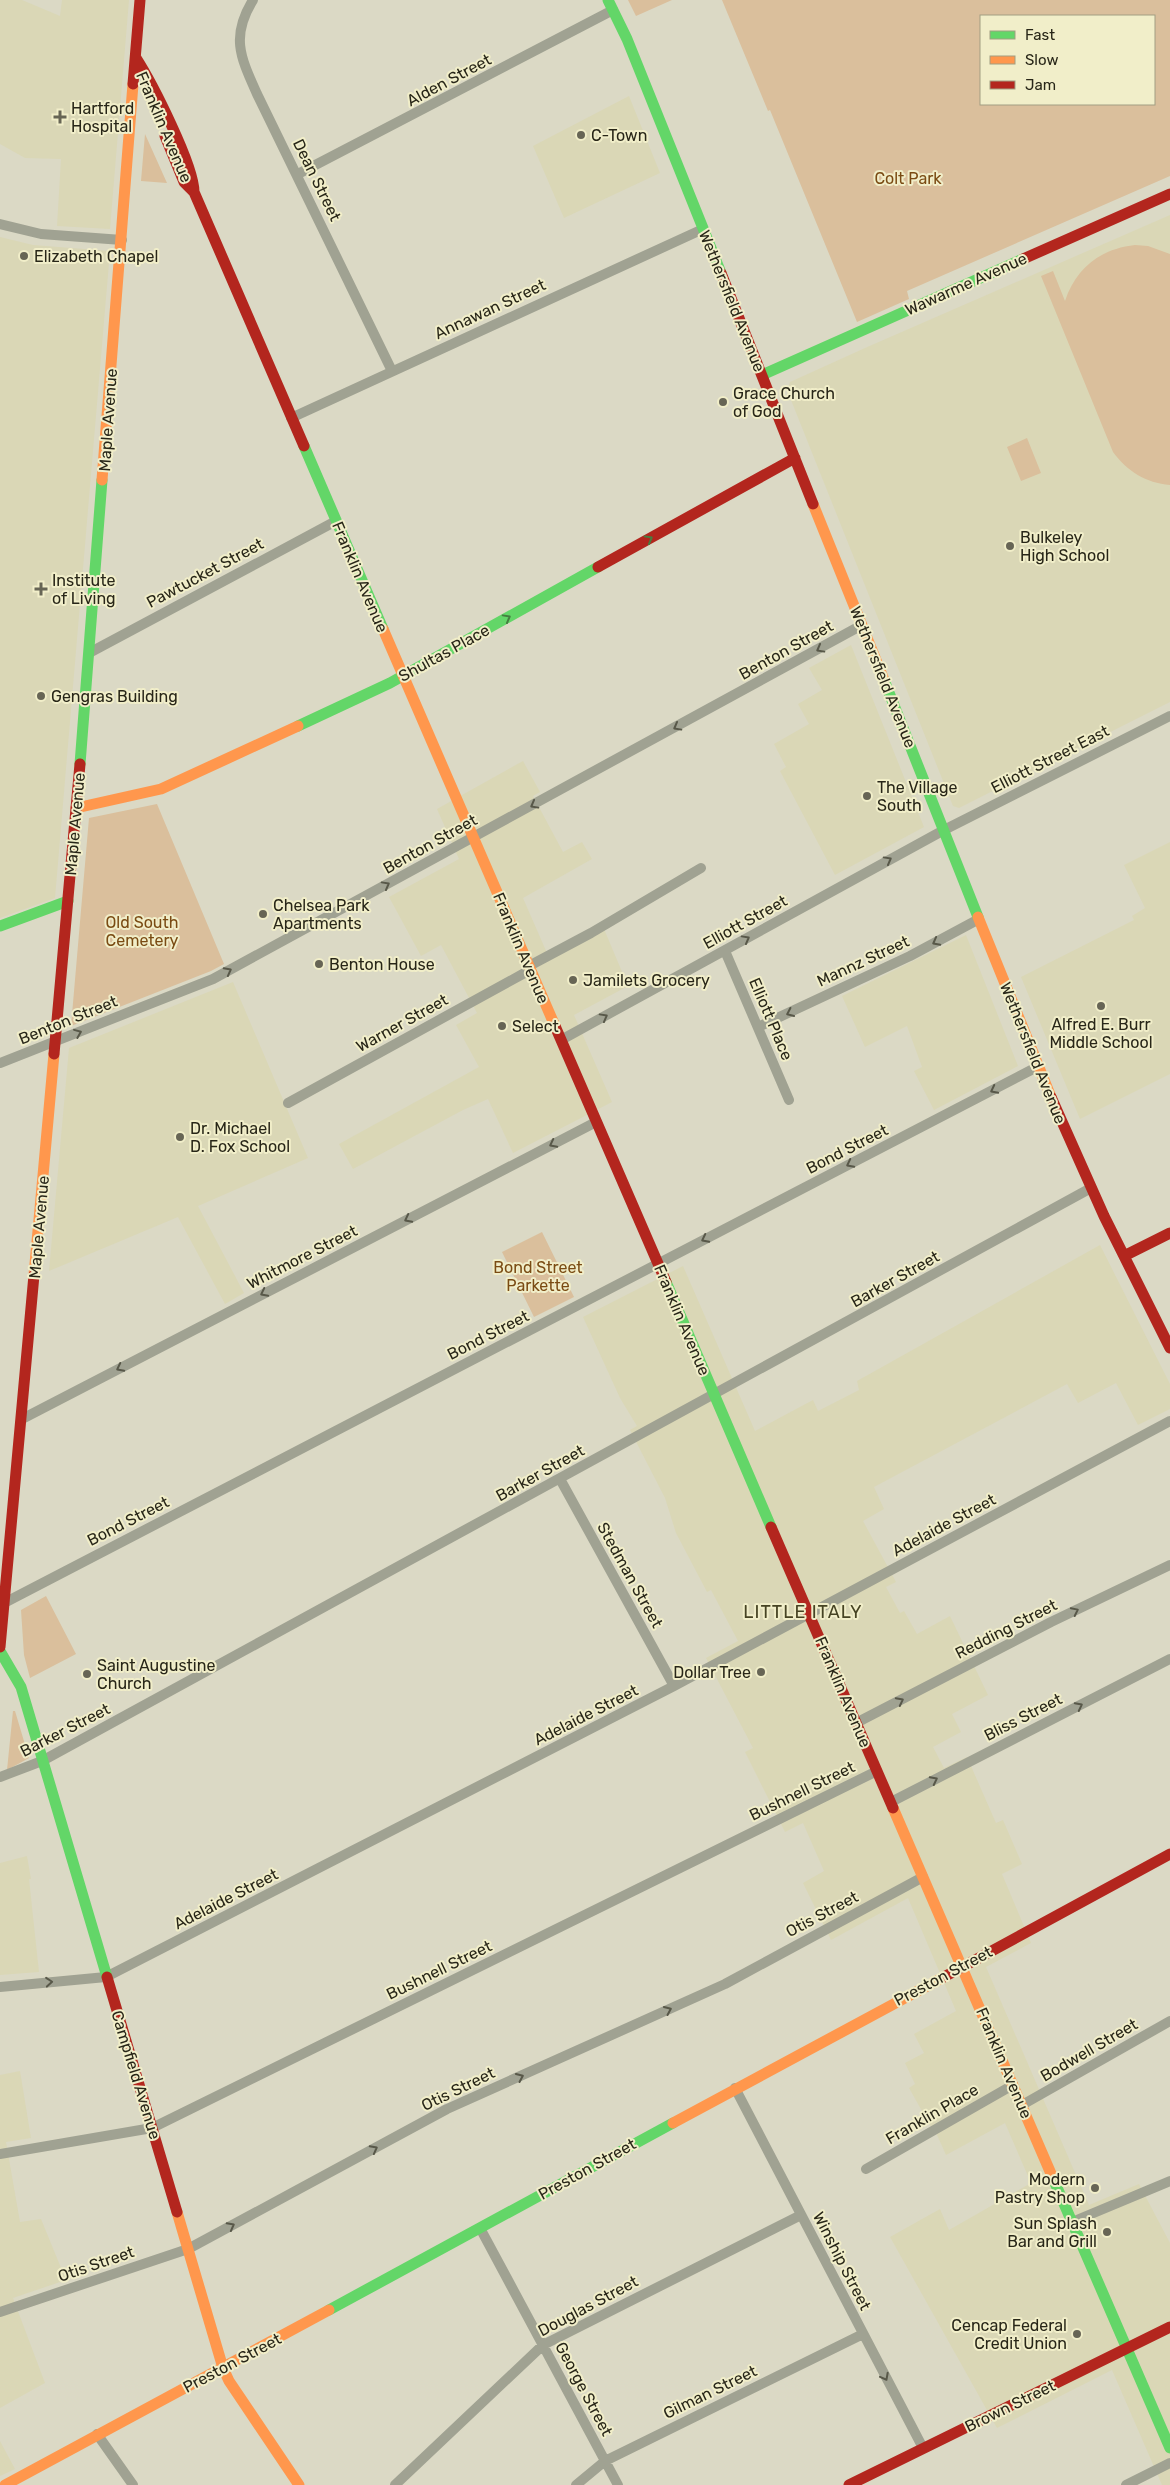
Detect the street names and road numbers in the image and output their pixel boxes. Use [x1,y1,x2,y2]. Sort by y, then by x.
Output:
street label: Alden Street [403,50,495,110]
street label: Franklin Avenue [132,69,196,185]
street label: Dean Street [289,136,345,224]
street label: Wethersfield Avenue [695,227,769,375]
street label: Wawarme Avenue [902,249,1030,319]
street label: Annawan Street [432,275,548,343]
street label: Maple Avenue [95,368,121,472]
street label: Franklin Avenue [328,519,392,635]
street label: Pawtucket Street [143,534,267,612]
street label: Wethersfield Avenue [846,603,920,751]
street label: Benton Street [736,616,836,684]
street label: Shultas Place [395,620,493,686]
street label: Elliott Street East [988,721,1112,797]
street label: Maple Avenue [61,772,89,876]
street label: Benton Street [380,810,480,878]
street label: Franklin Avenue [489,890,553,1006]
street label: Elliott Street [700,891,790,953]
street label: Mannz Street [814,931,912,991]
street label: Elliott Place [745,975,797,1063]
street label: Wethersfield Avenue [996,979,1070,1127]
street label: Warner Street [353,990,451,1056]
street label: Benton Street [16,992,120,1048]
street label: Bond Street [803,1120,891,1178]
street label: Maple Avenue [25,1175,53,1279]
street label: Whitmore Street [244,1221,360,1293]
street label: Barker Street [847,1247,943,1311]
street label: Franklin Avenue [650,1262,714,1378]
street label: Bond Street [444,1306,532,1364]
street label: Barker Street [492,1441,588,1505]
street label: Adelaide Street [889,1490,999,1560]
street label: Bond Street [84,1492,172,1550]
street label: Stedman Street [593,1519,667,1631]
street label: Redding Street [952,1595,1060,1663]
street label: Franklin Avenue [811,1634,875,1750]
street label: Adelaide Street [531,1681,641,1749]
street label: Bliss Street [981,1689,1065,1745]
street label: Barker Street [17,1699,113,1761]
street label: Bushnell Street [746,1757,858,1825]
street label: Adelaide Street [171,1865,281,1933]
street label: Otis Street [783,1887,861,1941]
street label: Bushnell Street [383,1936,495,2004]
street label: Preston Street [891,1942,995,2010]
street label: Franklin Avenue [972,2005,1036,2121]
street label: Campfield Avenue [107,2008,165,2142]
street label: Bodwell Street [1037,2015,1141,2085]
street label: Otis Street [418,2063,498,2115]
street label: Franklin Place [882,2080,982,2148]
street label: Preston Street [535,2134,639,2204]
street label: Winship Street [809,2209,875,2313]
street label: Otis Street [55,2242,137,2286]
street label: Douglas Street [535,2272,641,2340]
street label: Preston Street [180,2329,284,2397]
street label: George Street [551,2339,617,2439]
street label: Gilman Street [660,2361,760,2423]
street label: Brown Street [962,2376,1058,2436]

